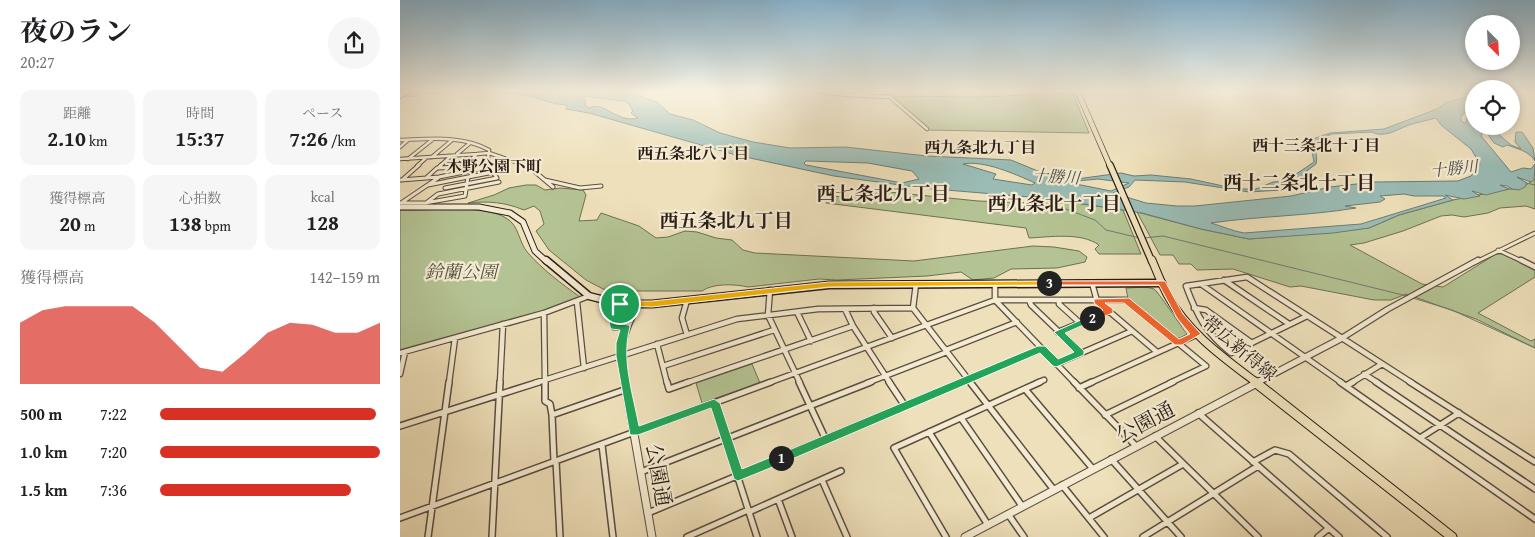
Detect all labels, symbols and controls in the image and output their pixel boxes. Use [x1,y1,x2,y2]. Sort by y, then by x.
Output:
text: 夜のラン [20,10,132,51]
north arrow [1465,15,1520,70]
map controls [1465,15,1520,135]
button: share [328,17,380,69]
text: 20:27 [20,50,55,74]
button: locate [1465,80,1520,135]
text: 距離 [63,103,91,123]
text: 時間 [186,103,214,123]
text: ペース [302,103,343,123]
text: 2.10 [47,123,86,154]
text: 15:37 [175,123,225,154]
text: 7:26 [289,123,328,154]
text: km [86,131,107,151]
text: /km [328,131,356,151]
district label: 西十三条北十丁目 [1252,133,1380,157]
district label: 西九条北九丁目 [924,135,1036,159]
district label: 西五条北八丁目 [637,141,749,165]
water label: 十勝川 [1429,153,1481,182]
district label: 木野公園下町 [446,154,542,178]
water label: 十勝川 [1031,162,1083,190]
district label: 西十二条北十丁目 [1223,168,1375,196]
district label: 西七条北九丁目 [816,179,950,207]
text: kcal [311,187,335,207]
text: 獲得標高 [49,188,105,208]
text: 心拍数 [179,188,221,208]
district label: 西九条北十丁目 [987,189,1121,217]
district label: 西五条北九丁目 [659,206,793,234]
text: 128 [306,207,339,238]
text: 20 [59,208,81,239]
text: 138 [169,208,202,239]
text: m [81,216,95,236]
text: bpm [202,216,231,236]
park label: 鈴蘭公園 [425,258,500,285]
text: 獲得標高 [20,265,84,289]
text: 142–159 m [310,265,380,289]
pin: 3 [1036,270,1062,296]
text: 3 [1046,273,1053,293]
pin [599,283,641,325]
icon: arrive [606,290,634,318]
pin: 2 [1080,306,1104,330]
text: 2 [1089,308,1096,328]
street label: 帯広新得線 [1197,309,1283,387]
street label: 公園通 [1110,394,1180,450]
text: 500 m [20,402,62,426]
text: 7:22 [100,402,127,426]
text: 1.0 km [20,440,67,464]
text: 7:20 [100,440,127,464]
street label: 公園通 [638,441,680,509]
pin: 1 [768,446,794,470]
text: 1 [778,448,785,468]
text: 1.5 km [20,478,67,502]
text: 7:36 [100,478,127,502]

